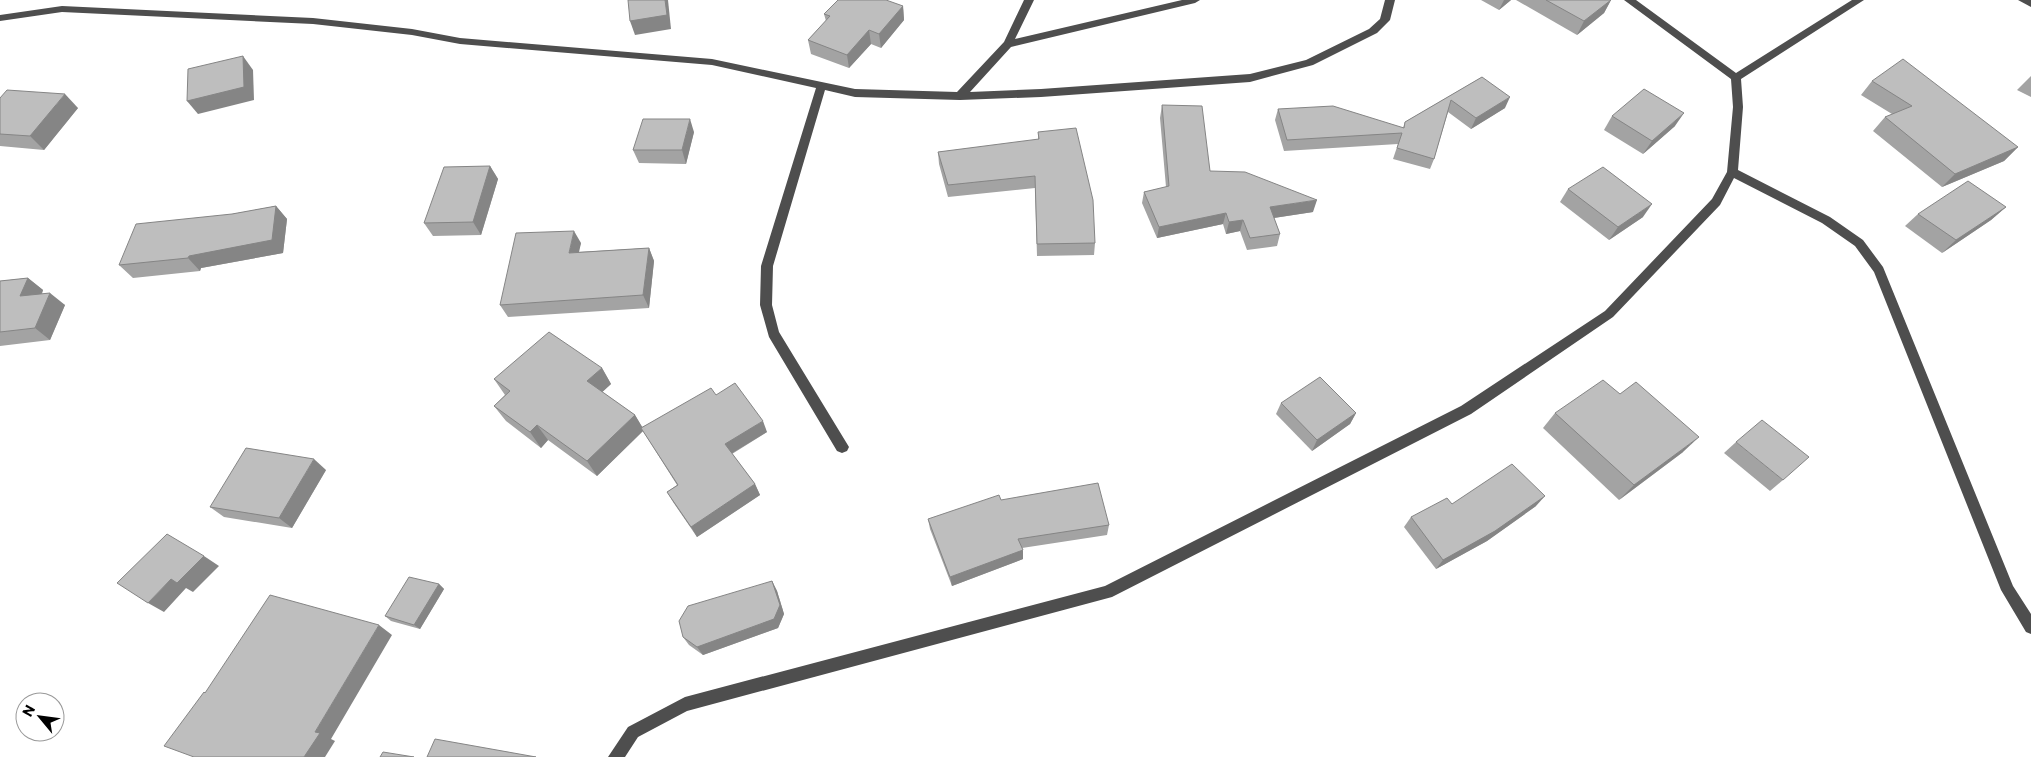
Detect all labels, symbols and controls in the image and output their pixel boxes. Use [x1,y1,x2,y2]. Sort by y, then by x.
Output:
north arrow [15,692,65,742]
text: N [18,702,38,719]

